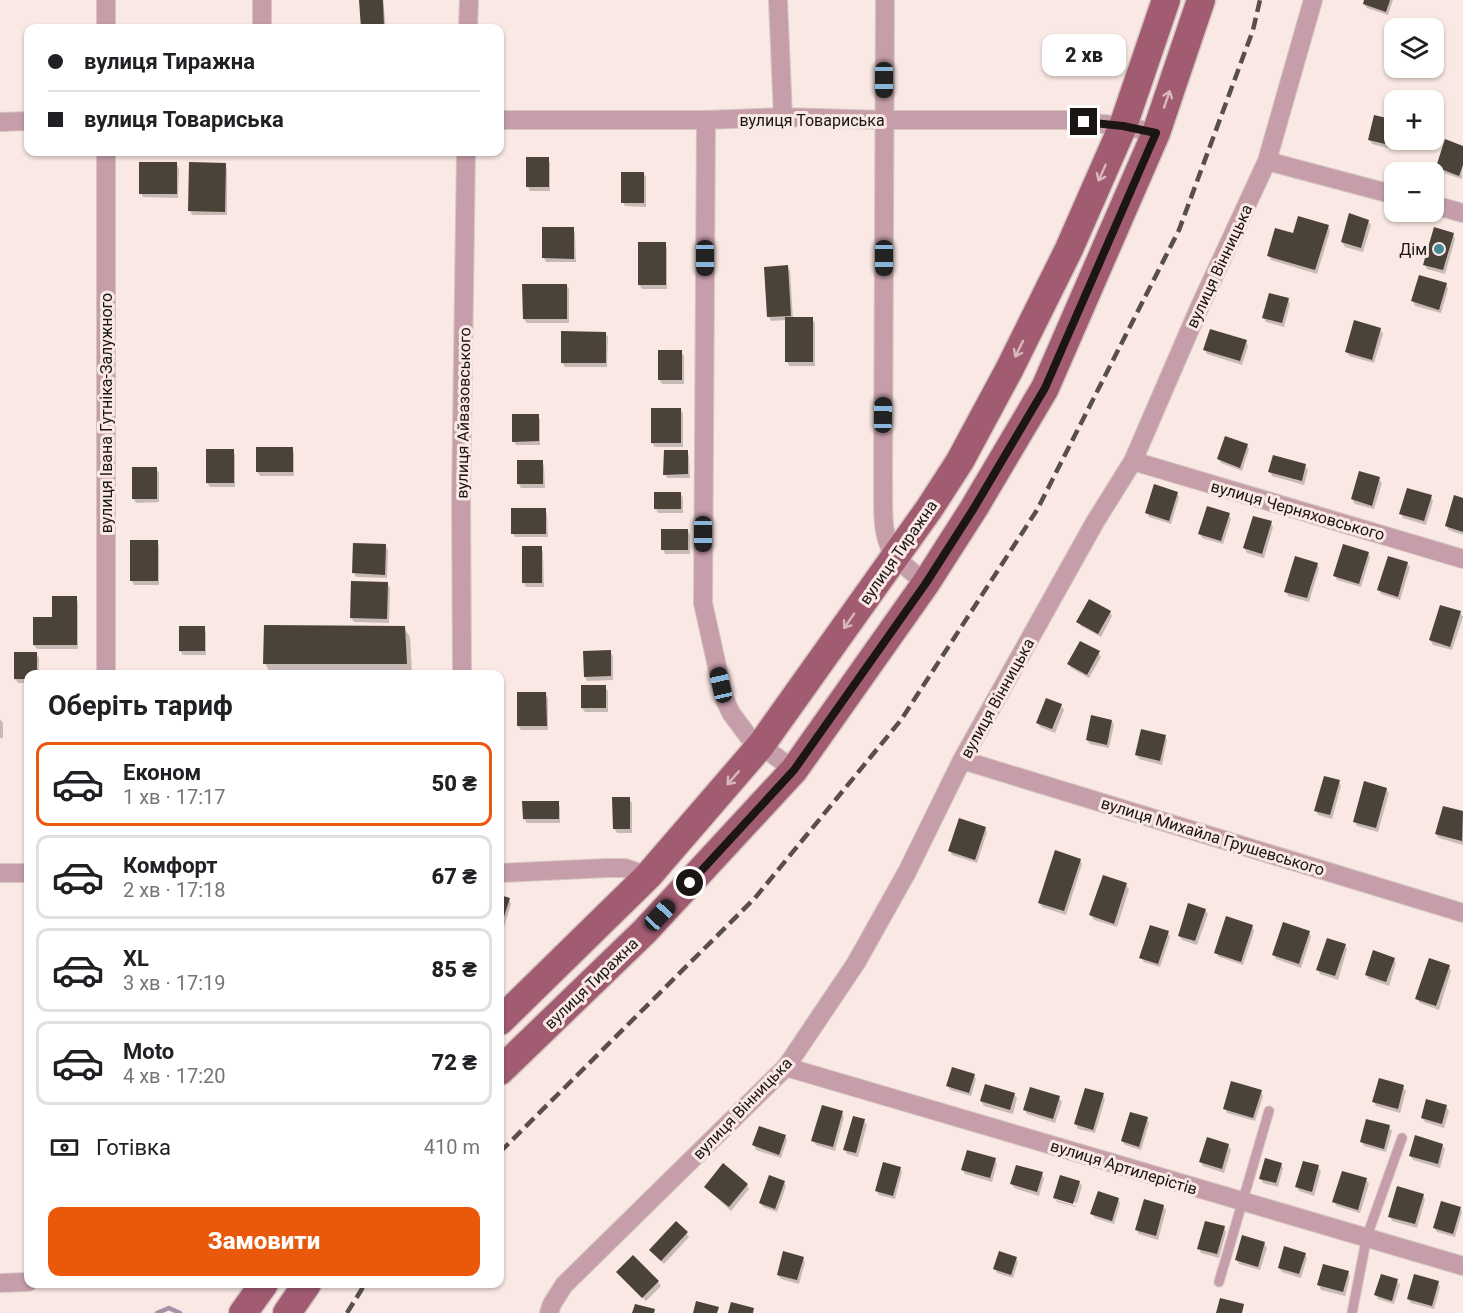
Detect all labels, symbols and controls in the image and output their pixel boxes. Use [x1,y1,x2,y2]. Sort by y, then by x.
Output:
map controls [1384,18,1444,222]
button: layers [1384,18,1444,78]
callout: 2 хв [1042,35,1126,77]
text: 2 хв [1065,43,1103,67]
text: вулиця Тиражна [84,49,255,74]
car [875,62,893,98]
one-way arrow [1163,90,1174,109]
button: + [1384,90,1444,150]
text: вулиця Товариська [84,107,284,132]
route end [1070,108,1097,135]
street label: вулиця Товариська [739,111,885,130]
button: − [1384,162,1444,222]
one-way arrow [1096,164,1107,182]
street label: вулиця Вінницька [1182,201,1256,331]
car [696,240,714,276]
car [875,240,893,276]
place label: Дім [1399,240,1427,259]
marker: Дім [1432,242,1446,256]
street label: вулиця Івана Гутніка-Залужного [97,293,116,533]
street label: вулиця Айвазовського [453,327,474,499]
one-way arrow [1013,340,1024,358]
car [874,397,892,433]
street label: вулиця Черняховського [1209,477,1387,544]
street label: вулиця Тиражна [855,497,941,608]
car [694,516,712,552]
one-way arrow [843,613,856,629]
street label: вулиця Вінницька [957,635,1038,762]
car [708,665,734,705]
text: Оберіть тариф [48,690,233,722]
icon: car [51,757,105,811]
text: Економ [123,760,201,785]
one-way arrow [726,770,740,785]
text: 50 ₴ [431,771,477,796]
text: 1 хв · 17:17 [123,785,226,809]
street label: вулиця Михайла Грушевського [1099,793,1327,880]
icon: car [51,850,105,904]
text: Комфорт [123,853,218,878]
text: 67 ₴ [431,864,477,889]
route start [676,869,703,896]
text: 2 хв · 17:18 [123,878,226,902]
car [641,896,679,934]
street label: вулиця Тиражна [541,934,642,1033]
icon: car [51,943,105,997]
text: XL [123,946,149,971]
text: 85 ₴ [431,957,477,982]
text: 3 хв · 17:19 [123,971,226,995]
icon: car [51,1036,105,1090]
text: Moto [123,1039,174,1064]
text: 72 ₴ [431,1050,477,1075]
street label: вулиця Вінницька [689,1053,796,1163]
text: 4 хв · 17:20 [123,1064,226,1088]
icon: cash [48,1131,81,1164]
text: Готівка [96,1135,171,1160]
text: 410 m [424,1135,480,1159]
street label: вулиця Артилерістів [1048,1136,1200,1199]
button: Замовити [48,1207,480,1276]

